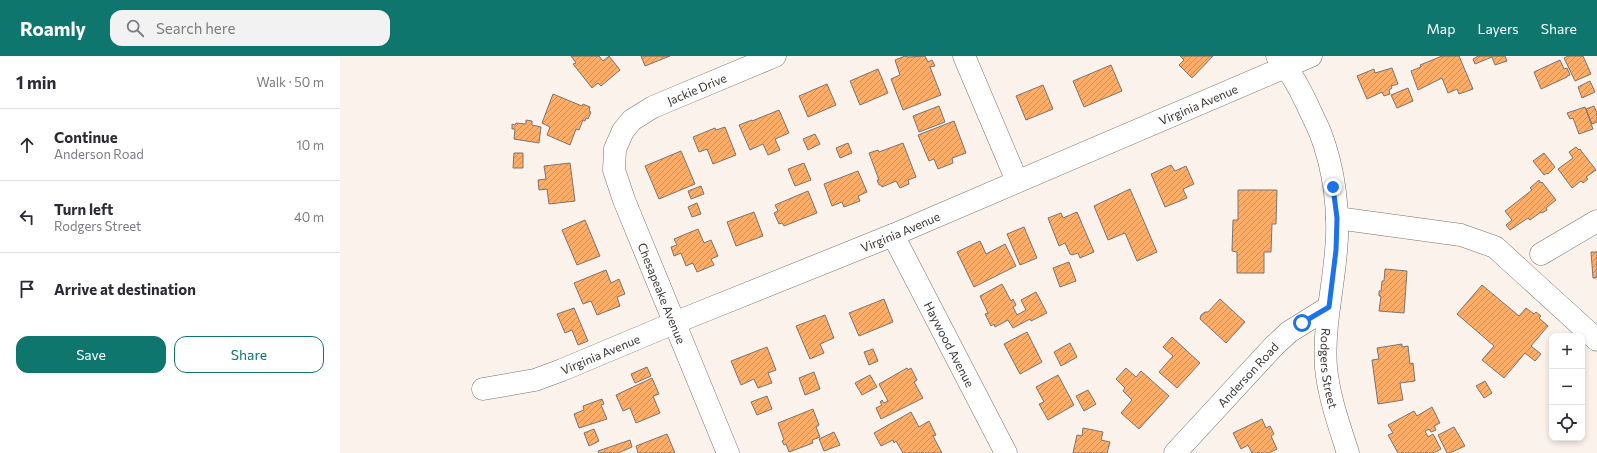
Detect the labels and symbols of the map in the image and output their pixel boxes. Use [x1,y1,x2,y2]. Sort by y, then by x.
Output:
street label: Jackie Drive [665,70,728,108]
street label: Virginia Avenue [1157,81,1240,127]
route end [1324,178,1342,196]
street label: Virginia Avenue [859,209,942,254]
street label: Chesapeake Avenue [635,240,689,346]
street label: Haywood Avenue [922,299,978,389]
route start [1293,314,1311,332]
street label: Rodgers Street [1318,328,1341,410]
street label: Virginia Avenue [559,331,642,377]
street label: Anderson Road [1214,339,1281,410]

